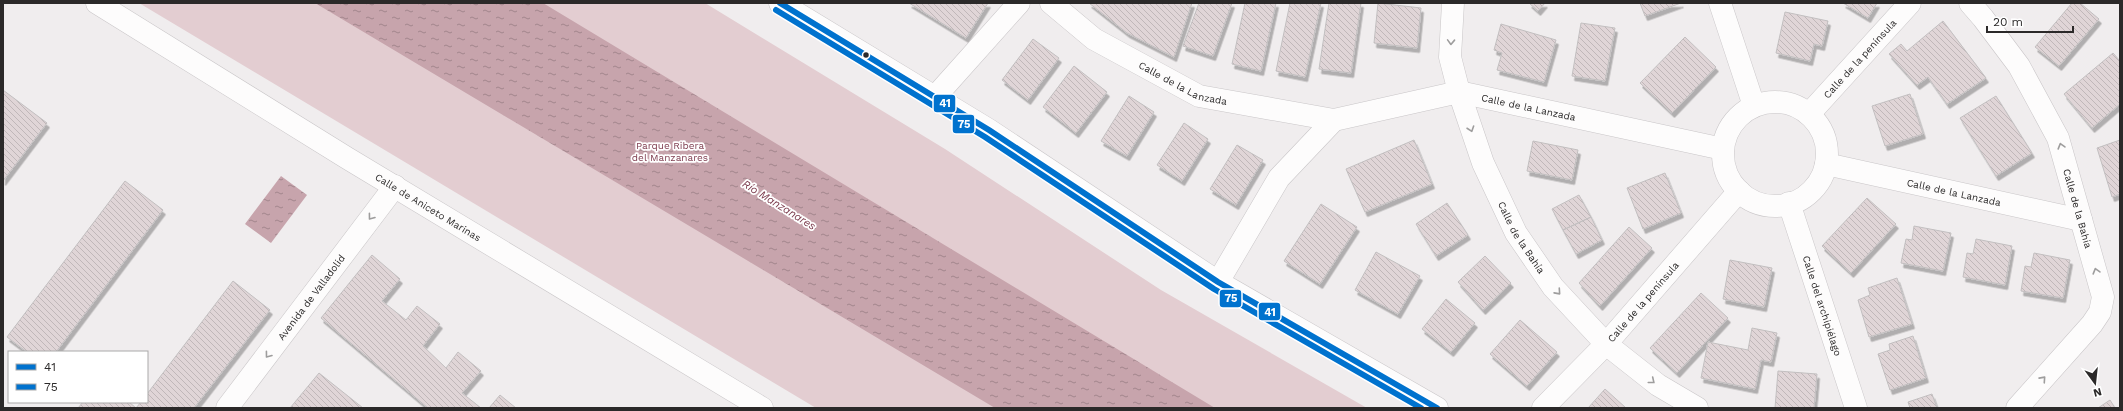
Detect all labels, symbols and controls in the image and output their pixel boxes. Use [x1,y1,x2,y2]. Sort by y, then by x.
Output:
scale bar [1987,8,2073,34]
text: 20 m [1993,15,2023,29]
street label: Calle de la península [1821,17,1898,100]
one-way arrow [1447,39,1455,45]
unlabelled marker [861,50,871,60]
street label: Calle de la Lanzada [1137,59,1228,106]
street label: Calle de la Lanzada [1480,92,1577,123]
line badge: 41 [933,94,956,113]
text: 41 [939,97,951,110]
line badge: 75 [952,114,975,134]
text: 75 [958,118,970,131]
one-way arrow [1466,125,1475,132]
park label: Parque Ribera del Manzanares [632,140,708,163]
one-way arrow [2057,143,2065,150]
street label: Calle de la Bahía [2061,168,2095,250]
street label: Calle de Aniceto Marinas [373,171,483,243]
street label: Calle de la Lanzada [1906,176,2002,208]
water label: Río Manzanares [740,177,818,233]
street label: Calle de la Bahía [1496,199,1548,276]
one-way arrow [369,213,376,220]
street label: Avenida de Valladolid [275,252,347,342]
street label: Calle del archipiélago [1801,254,1844,357]
street label: Calle de la península [1605,259,1681,344]
one-way arrow [2092,268,2101,275]
one-way arrow [1553,287,1560,295]
line badge: 75 [1219,289,1242,308]
text: 75 [1225,292,1237,305]
line badge: 41 [1258,302,1281,321]
text: 41 [1264,306,1276,319]
one-way arrow [265,350,272,357]
legend [8,351,148,403]
text: 41 [44,360,56,374]
north arrow [2075,363,2115,403]
one-way arrow [1647,376,1654,383]
one-way arrow [2038,376,2046,384]
text: 75 [44,380,58,394]
text: N [2092,385,2103,400]

